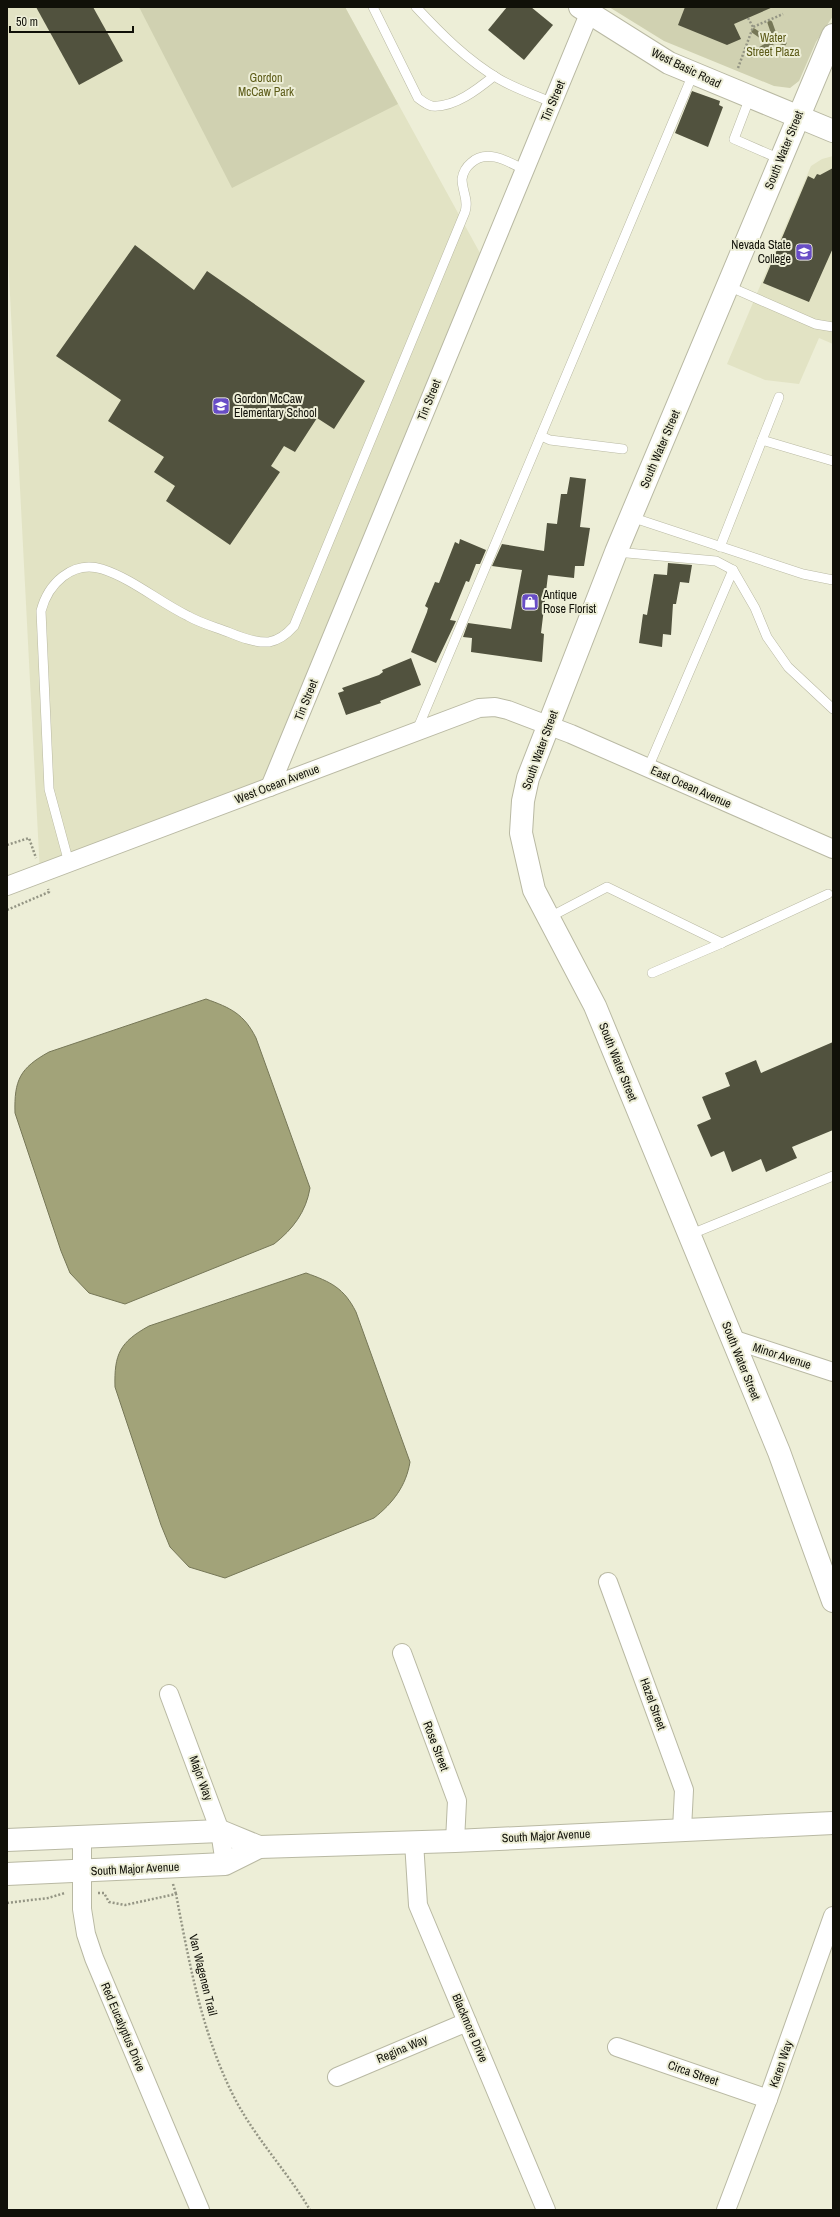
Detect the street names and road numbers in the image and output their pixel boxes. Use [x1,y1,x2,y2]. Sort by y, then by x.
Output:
street label: West Basic Road [648,44,724,92]
street label: Tin Street [537,78,569,124]
street label: South Water Street [761,108,807,192]
street label: Tin Street [414,377,445,423]
street label: South Water Street [636,407,684,490]
street label: Tin Street [291,677,322,723]
street label: South Water Street [518,708,562,792]
street label: West Ocean Avenue [232,761,322,807]
street label: East Ocean Avenue [648,762,734,812]
street label: South Water Street [595,1020,641,1104]
street label: South Water Street [718,1319,764,1403]
street label: Minor Avenue [751,1339,813,1373]
street label: Hazel Street [636,1676,670,1732]
street label: Rose Street [419,1719,453,1773]
street label: Major Way [186,1753,217,1803]
street label: South Major Avenue [501,1826,591,1846]
street label: South Major Avenue [90,1859,180,1879]
street label: Van Wagenen Trail [185,1933,221,2017]
street label: Red Eucalyptus Drive [97,1980,149,2074]
street label: Blackmore Drive [448,1991,492,2065]
street label: Regina Way [374,2031,430,2067]
street label: Karen Way [766,2038,796,2089]
street label: Circa Street [666,2057,721,2089]

